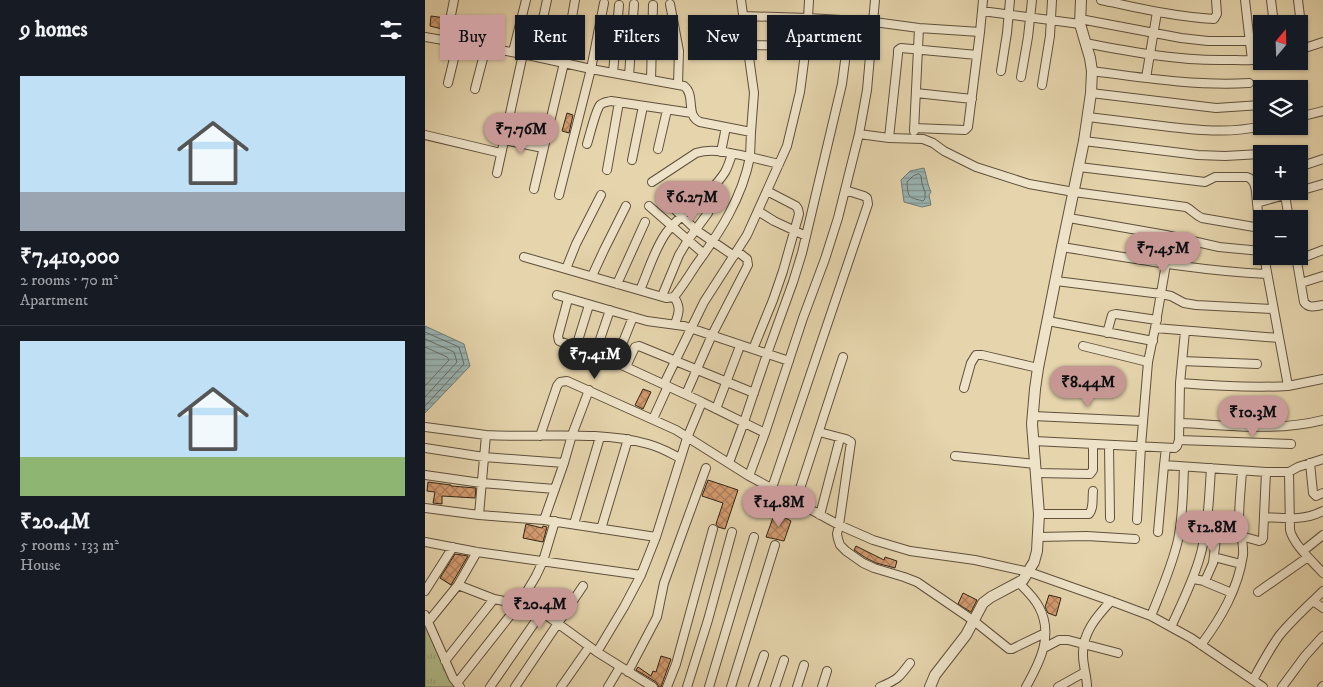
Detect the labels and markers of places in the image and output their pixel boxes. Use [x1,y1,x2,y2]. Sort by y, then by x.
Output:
pin: ₹7.76M [480,112,562,155]
pin: ₹6.27M [651,180,733,223]
pin: ₹7.45M [1122,232,1204,274]
pin: ₹7.41M [554,338,636,380]
pin: ₹8.44M [1047,366,1129,408]
pin: ₹10.3M [1212,396,1294,438]
pin: ₹14.8M [738,486,820,528]
pin: ₹12.8M [1171,510,1253,553]
pin: ₹20.4M [499,588,581,630]

